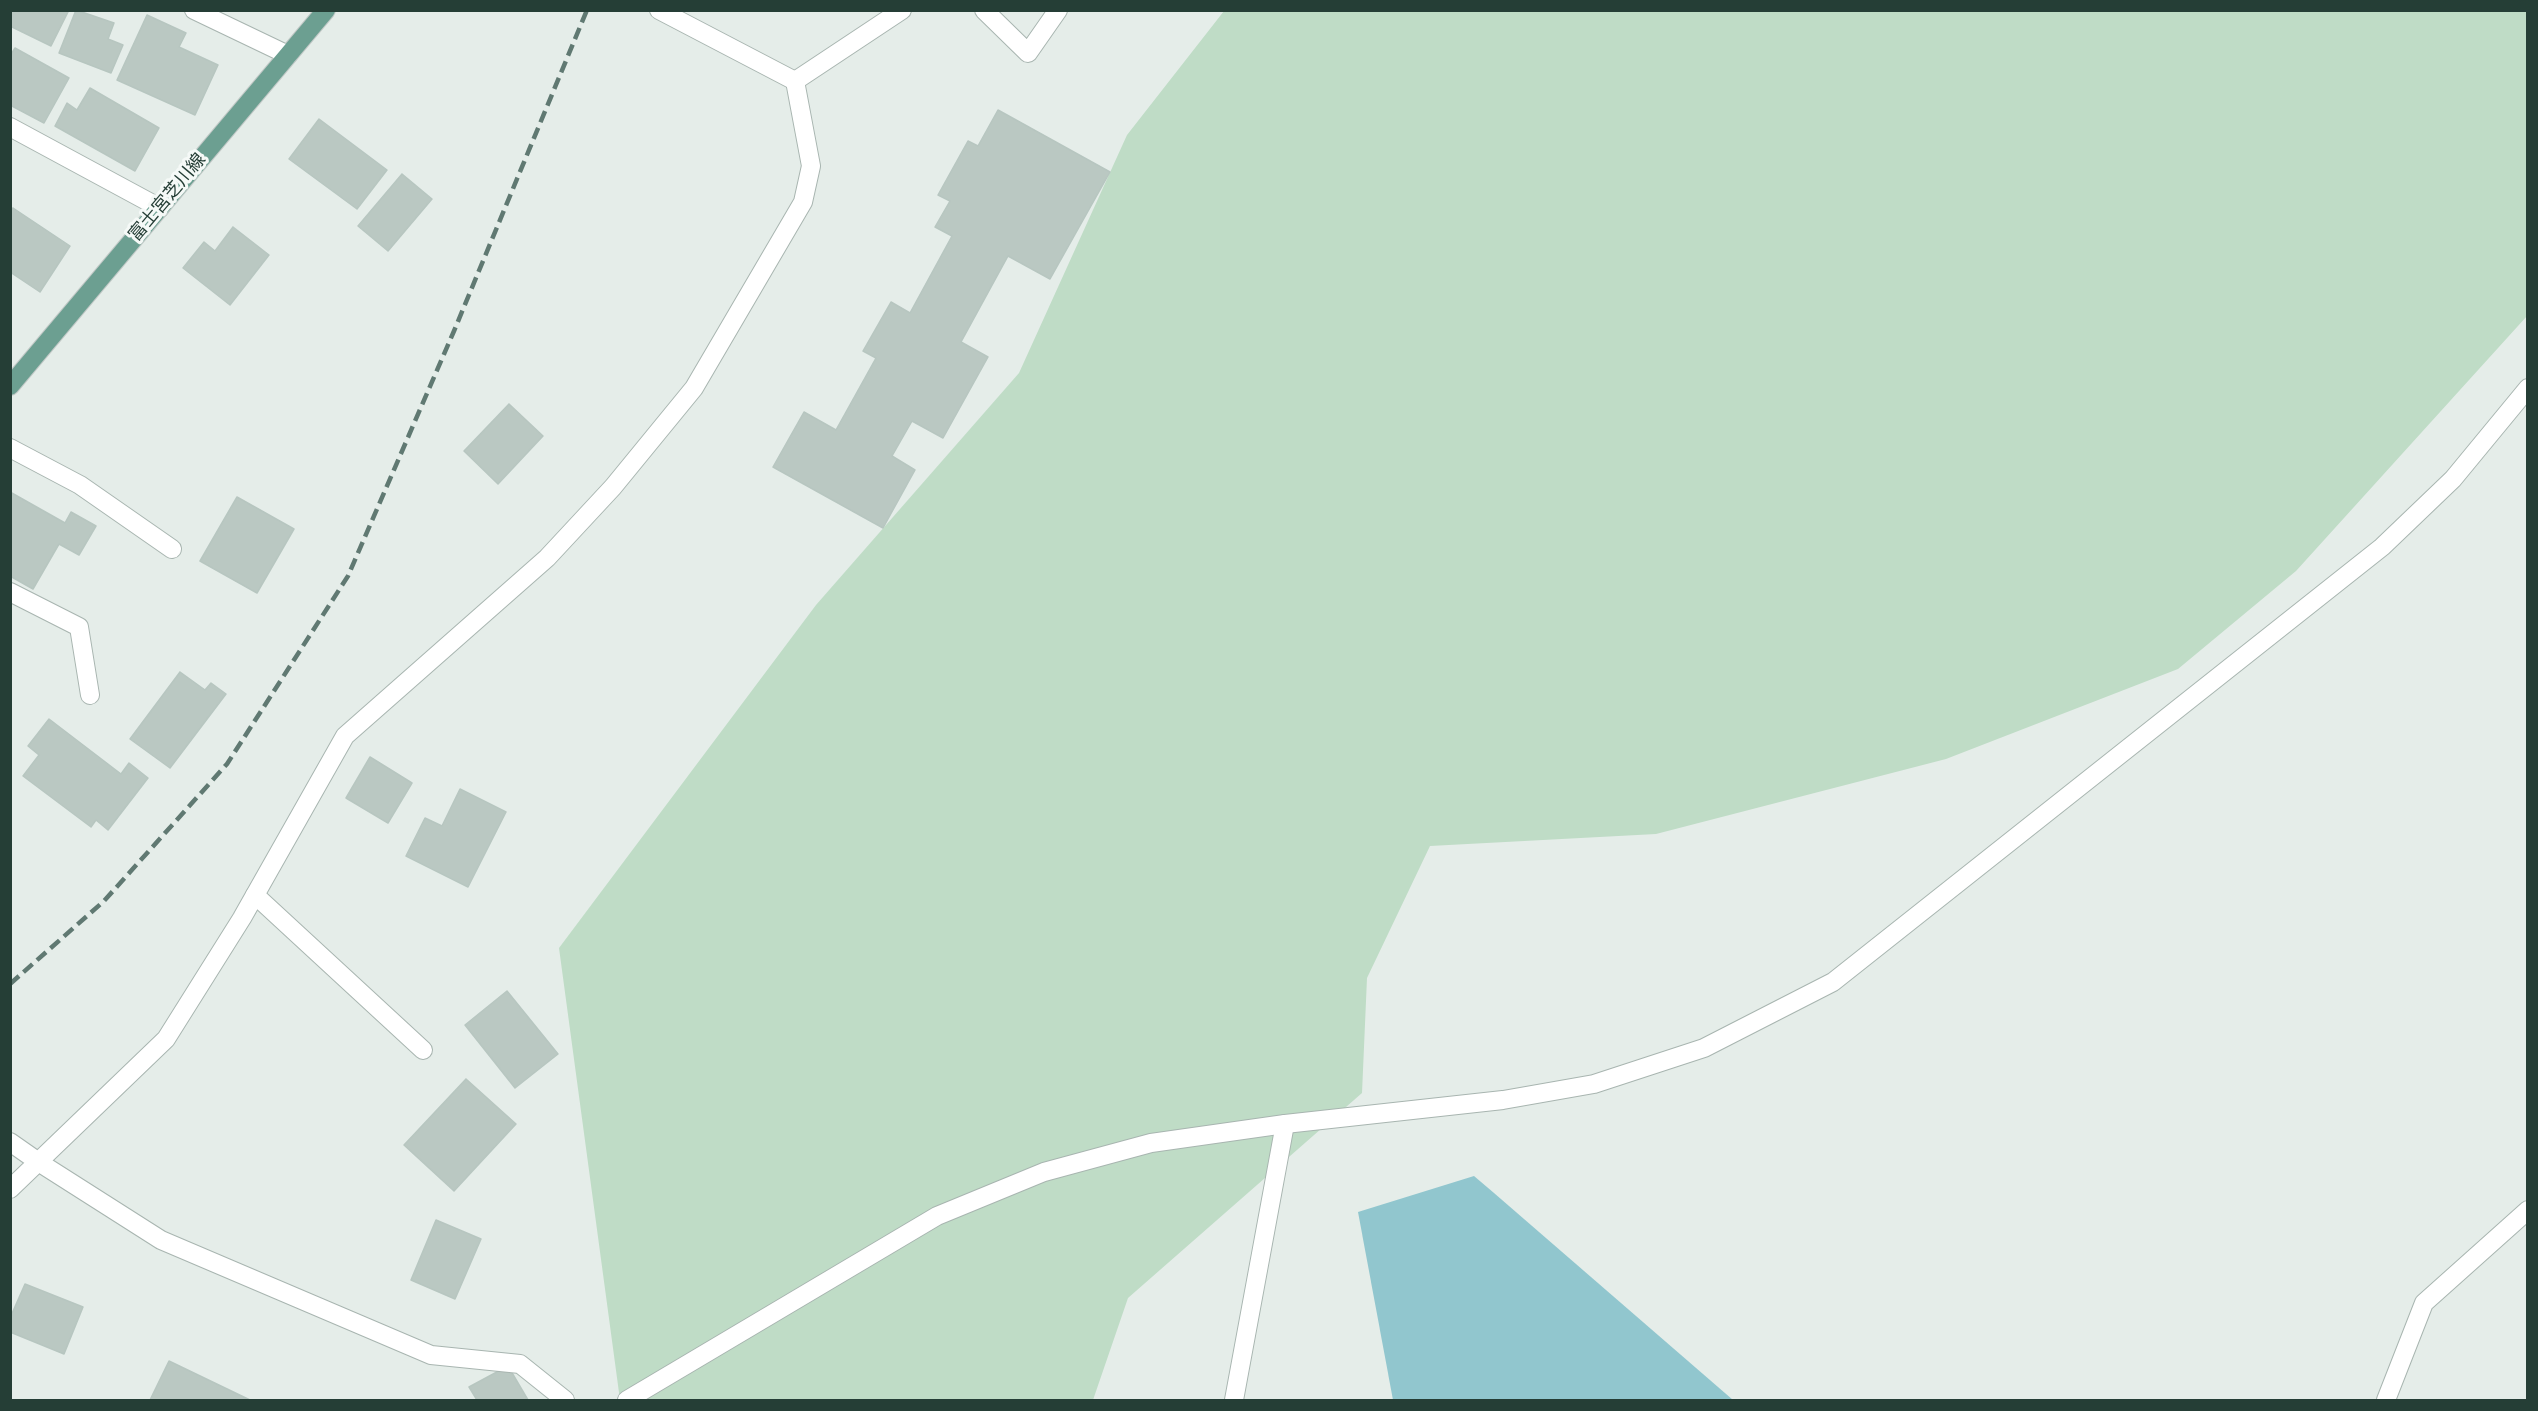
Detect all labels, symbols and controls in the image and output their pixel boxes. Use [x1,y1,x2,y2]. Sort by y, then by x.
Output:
street label: 富士宮芝川線 [125,150,211,246]

